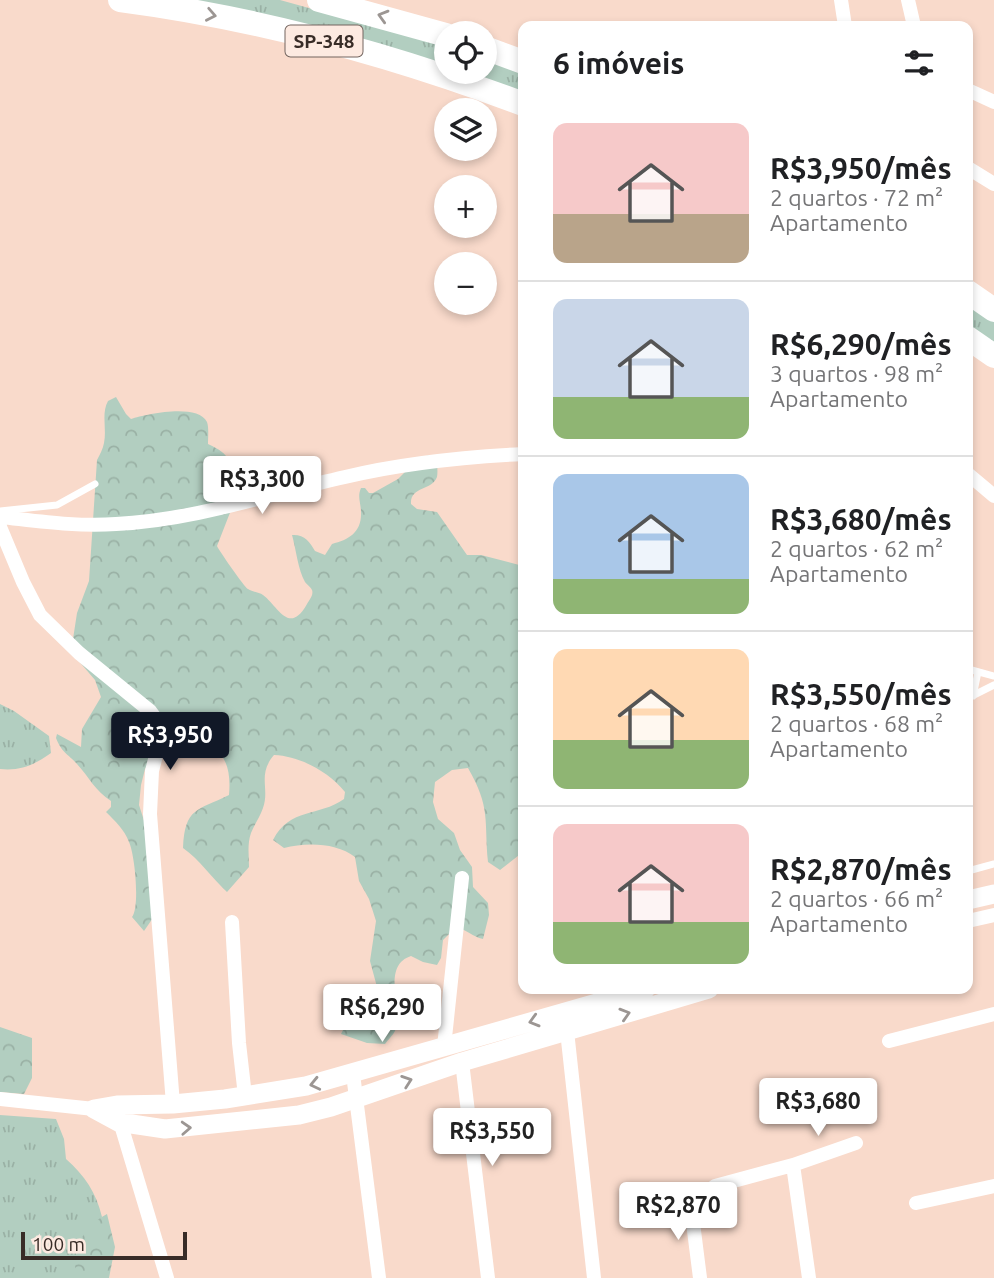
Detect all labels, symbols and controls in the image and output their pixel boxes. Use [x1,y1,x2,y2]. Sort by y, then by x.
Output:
one-way arrow [205,7,217,22]
one-way arrow [377,10,389,25]
map controls [434,21,497,315]
button: locate [434,21,497,84]
road number: SP-348 [286,25,362,56]
icon: filters [900,44,938,82]
text: 6 imóveis [553,46,684,80]
button: layers [434,98,497,161]
icon: home [609,151,693,235]
text: R$3,950/mês [770,151,952,185]
button: + [434,175,497,238]
text: 2 quartos · 72 m² [770,185,943,210]
text: Apartamento [770,210,908,235]
button: − [434,252,497,315]
icon: home [609,327,693,411]
text: R$6,290/mês [770,327,952,361]
text: 3 quartos · 98 m² [770,361,943,386]
text: Apartamento [770,386,908,411]
pin: R$3,300 [197,456,327,516]
text: R$3,300 [219,466,305,491]
icon: home [609,502,693,586]
text: R$3,680/mês [770,502,952,536]
text: 2 quartos · 62 m² [770,536,943,561]
text: Apartamento [770,561,908,586]
icon: home [609,677,693,761]
text: R$3,550/mês [770,677,952,711]
text: 2 quartos · 68 m² [770,711,943,736]
pin: R$3,950 [105,712,235,772]
text: R$3,950 [127,722,213,747]
text: Apartamento [770,736,908,761]
icon: home [609,852,693,936]
text: R$2,870/mês [770,852,952,886]
text: 2 quartos · 66 m² [770,886,943,911]
text: Apartamento [770,911,908,936]
pin: R$6,290 [317,984,447,1044]
text: R$6,290 [339,994,425,1019]
one-way arrow [619,1007,631,1022]
one-way arrow [528,1013,540,1028]
one-way arrow [309,1075,321,1090]
one-way arrow [401,1075,413,1089]
pin: R$3,680 [753,1078,883,1138]
text: R$3,680 [775,1088,861,1113]
pin: R$3,550 [427,1108,557,1168]
text: R$3,550 [449,1118,535,1143]
one-way arrow [181,1121,192,1136]
pin: R$2,870 [613,1182,743,1242]
text: R$2,870 [635,1192,721,1217]
scale bar [21,1229,187,1261]
text: 100 m [32,1233,85,1255]

